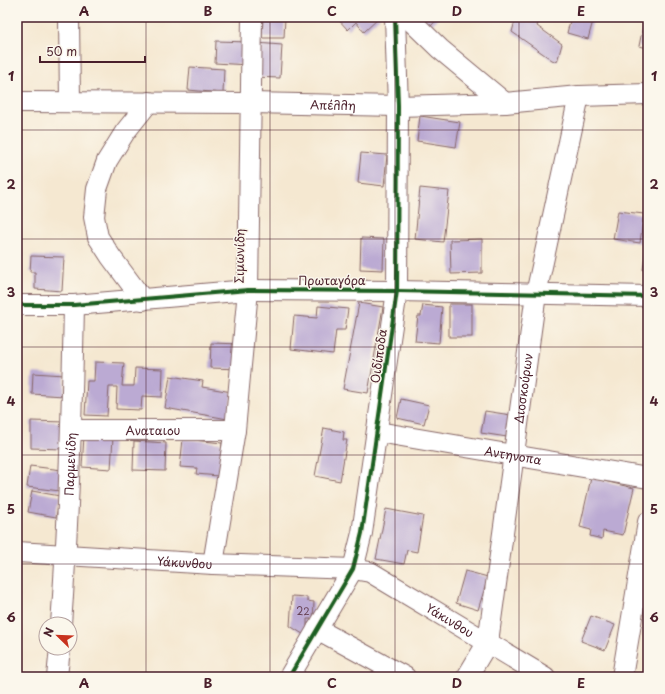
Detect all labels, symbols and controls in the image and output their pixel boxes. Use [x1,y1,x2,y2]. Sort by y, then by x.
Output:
text: A [79,1,89,20]
text: B [204,1,213,20]
text: C [327,1,337,20]
text: D [452,1,462,20]
text: E [577,1,585,20]
scale bar [40,38,145,64]
text: 50 m [46,42,77,60]
text: 1 [8,66,14,85]
text: 1 [651,66,657,85]
street label: Απέλλη [310,95,356,114]
text: 2 [6,174,16,193]
text: 2 [649,174,659,193]
street label: Σιμωνίδη [230,228,248,284]
street label: Πρωταγόρα [298,271,366,289]
text: 3 [7,282,16,301]
text: 3 [650,282,659,301]
street label: Οιδίποδα [365,328,391,384]
street label: Διοσκούρων [509,352,537,425]
text: 4 [7,391,16,410]
text: 4 [650,391,659,410]
street label: Αναταιου [126,421,181,439]
street label: Παρμενίδη [60,432,80,496]
street label: Αντηνοπα [483,441,543,469]
text: 5 [7,499,15,518]
text: 5 [650,499,658,518]
street label: Υάκυνθου [157,552,213,573]
street label: Υάκινθου [423,599,478,641]
house number: 22 [296,603,310,618]
text: 6 [6,607,16,626]
text: 6 [649,607,659,626]
north arrow [38,616,78,656]
text: N [39,624,58,639]
text: A [79,673,89,692]
text: B [204,673,213,692]
text: C [327,673,337,692]
text: D [452,673,462,692]
text: E [577,673,585,692]

